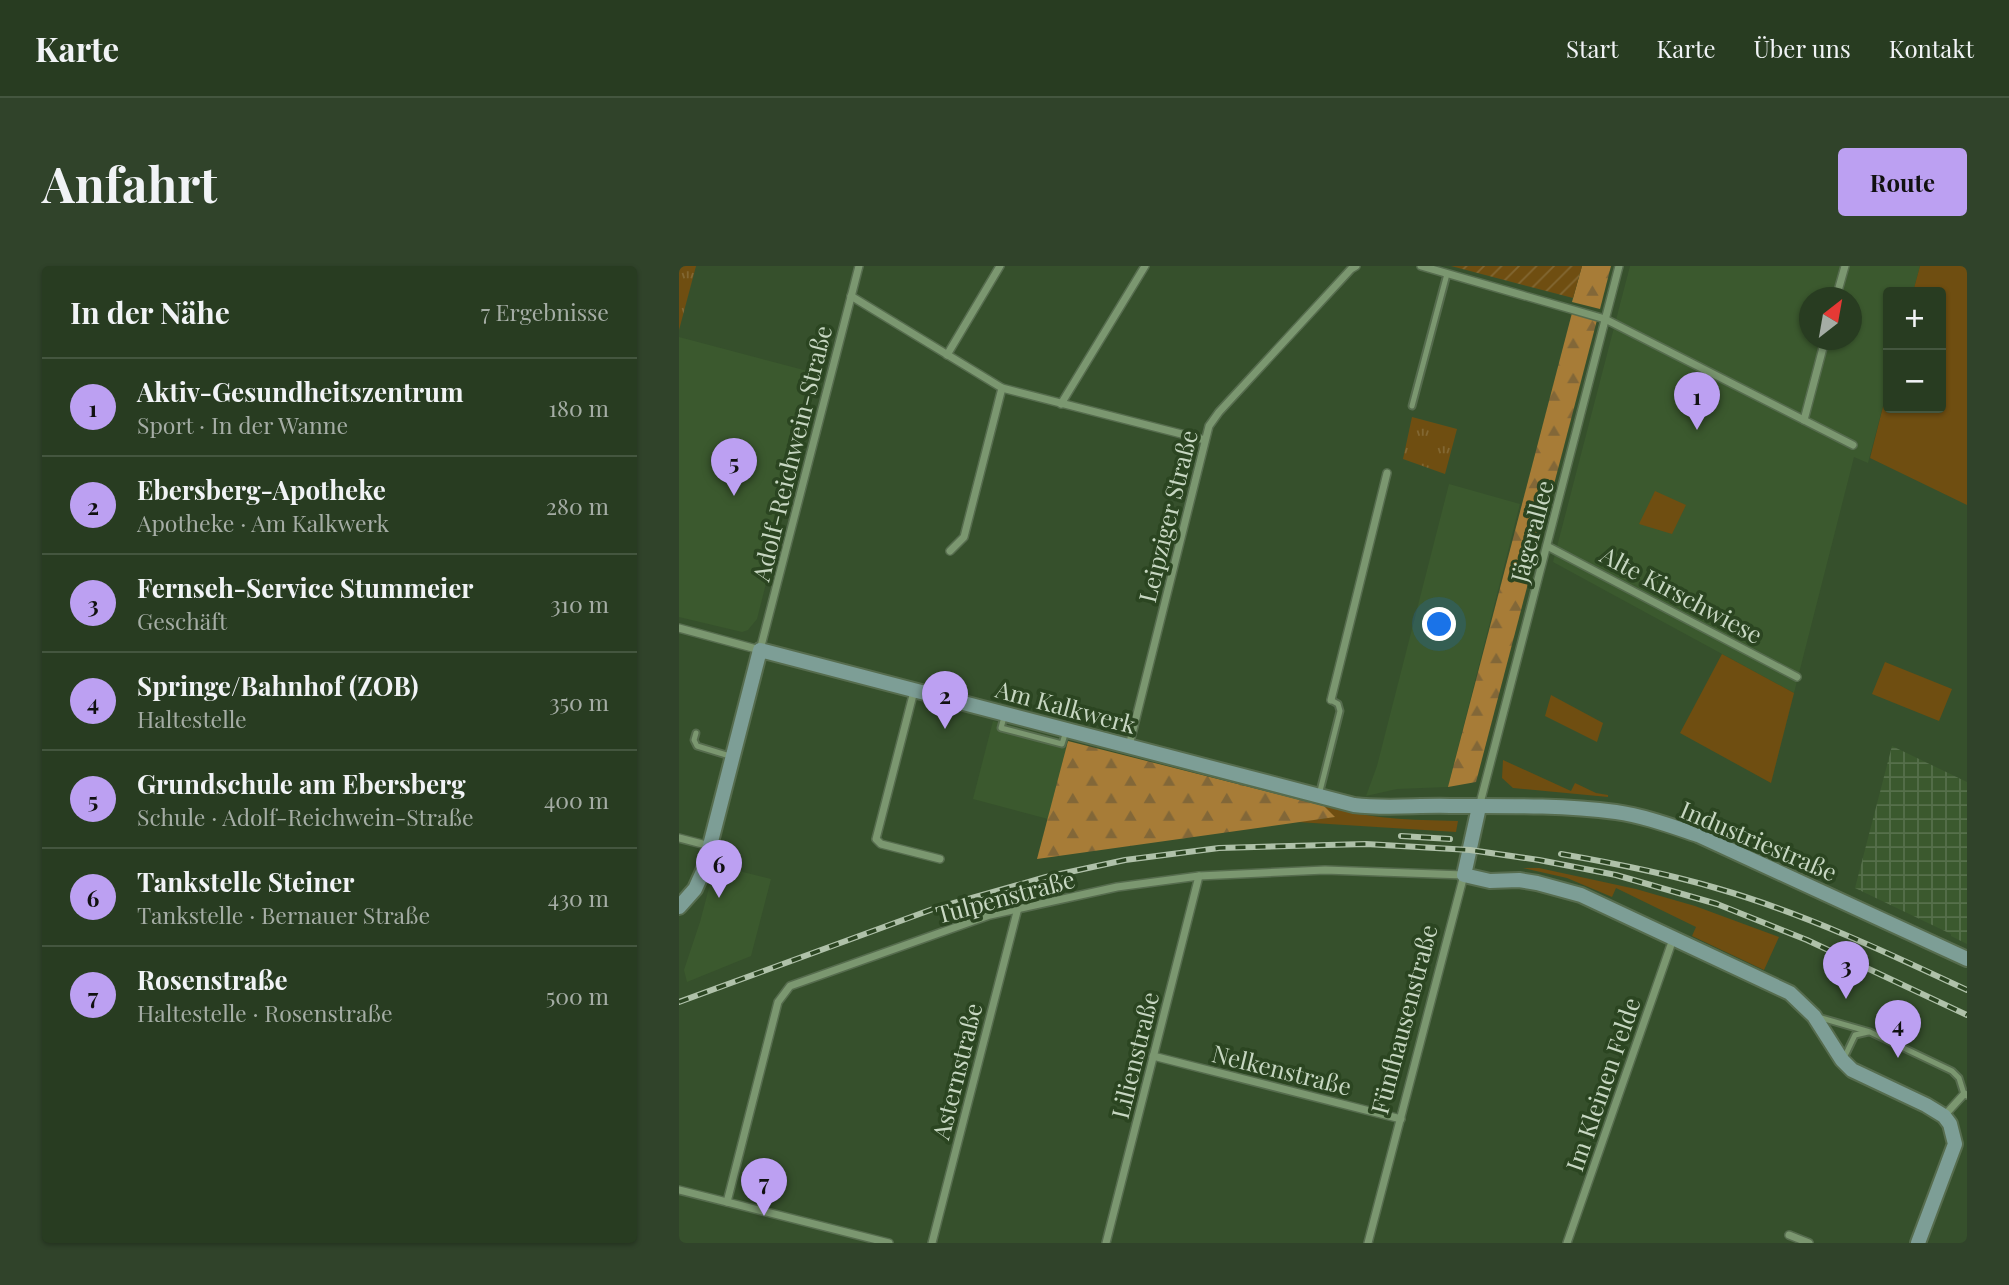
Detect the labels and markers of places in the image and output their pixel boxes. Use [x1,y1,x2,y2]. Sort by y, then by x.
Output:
pin: 1 [1674,372,1720,430]
pin: 5 [711,438,757,496]
pin: 2 [922,671,968,729]
pin: 6 [696,840,742,898]
pin: 3 [1823,941,1869,999]
pin: 4 [1875,1000,1921,1058]
pin: 7 [741,1158,787,1216]

